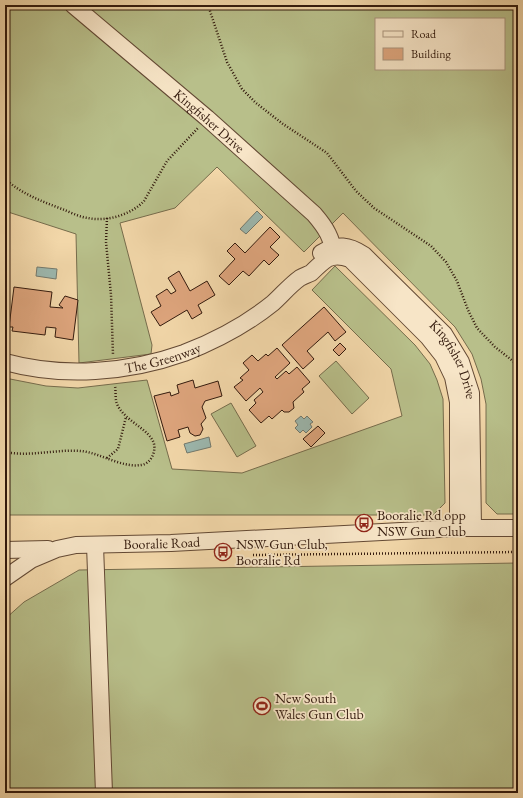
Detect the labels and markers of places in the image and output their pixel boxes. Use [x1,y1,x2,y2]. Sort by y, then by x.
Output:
place label: Booralie Rd opp NSW Gun Club [377,506,466,540]
bus stop icon: Booralie Rd opp NSW Gun Club [354,513,374,533]
place label: NSW Gun Club, Booralie Rd [236,535,328,569]
bus stop icon: NSW Gun Club, Booralie Rd [213,542,233,562]
place label: New South Wales Gun Club [275,689,364,723]
sports icon: New South Wales Gun Club [252,696,272,716]

